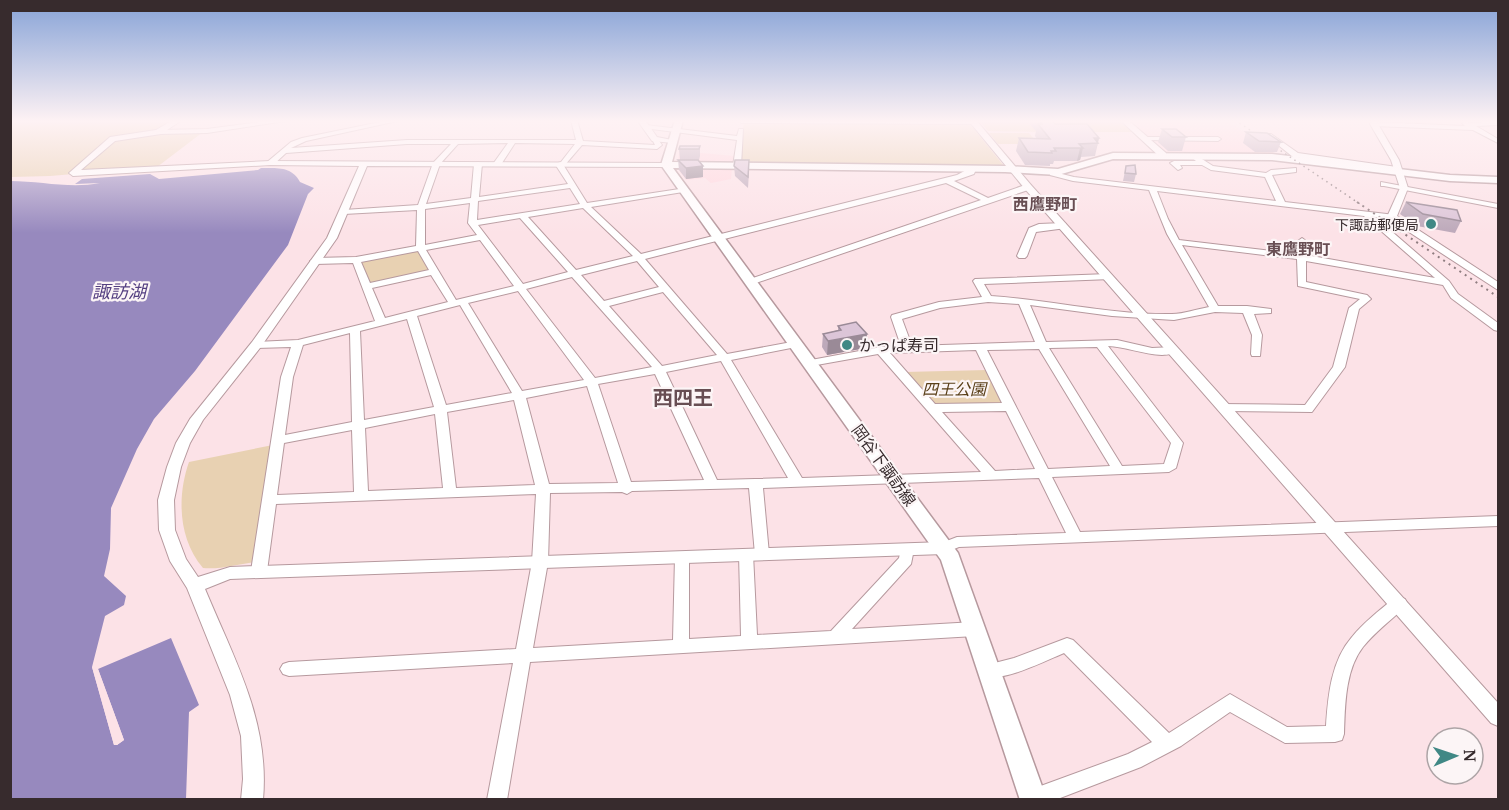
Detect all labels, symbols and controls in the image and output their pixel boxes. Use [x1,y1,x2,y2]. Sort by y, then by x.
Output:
district label: 西鷹野町 [1013,193,1077,215]
place label: 下諏訪郵便局 [1335,215,1419,234]
marker: 下諏訪郵便局 [1424,217,1438,231]
district label: 東鷹野町 [1266,238,1330,260]
water label: 諏訪湖 [92,279,149,303]
place label: かっぱ寿司 [859,334,939,356]
marker: かっぱ寿司 [840,338,854,352]
park label: 四王公園 [922,378,988,400]
district label: 西四王 [653,384,713,411]
street label: 岡谷下諏訪線 [847,420,921,510]
north arrow [1425,726,1485,786]
text: N [1459,749,1481,763]

